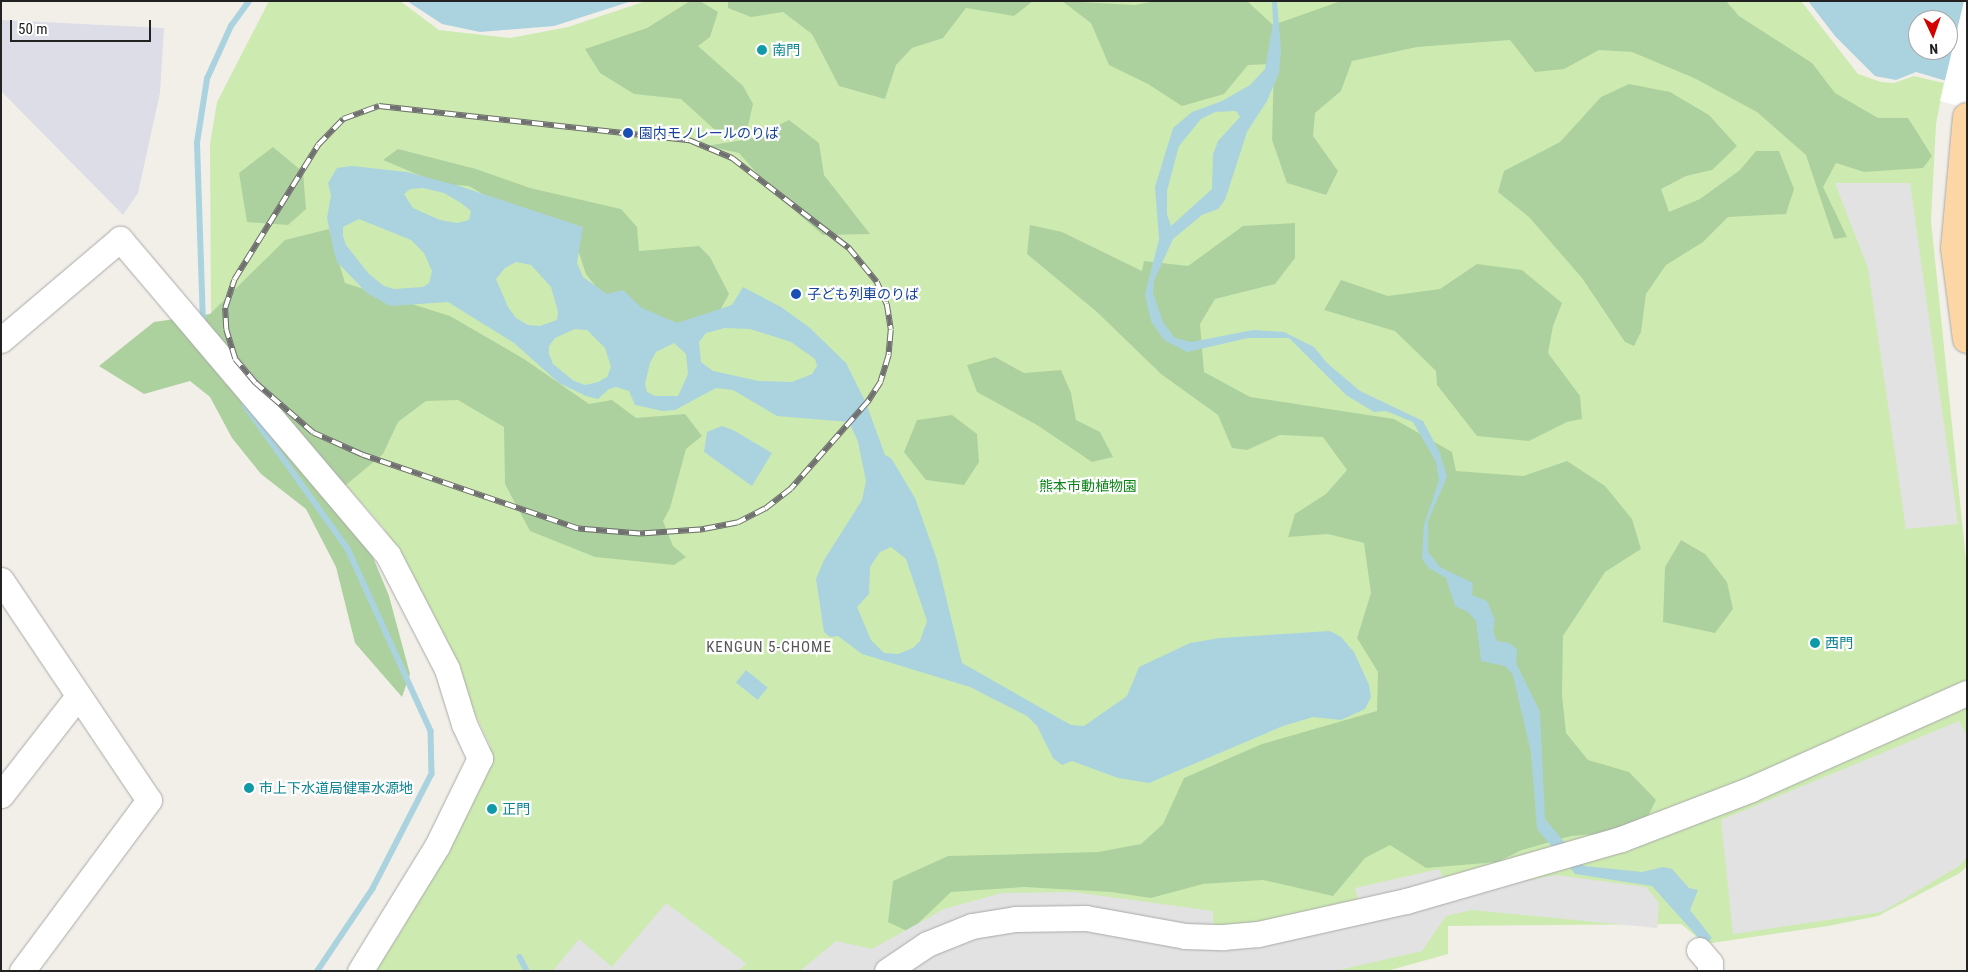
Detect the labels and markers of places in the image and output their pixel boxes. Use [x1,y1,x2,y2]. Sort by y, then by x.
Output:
place label: 南門 [772,42,800,58]
marker: 南門 [756,44,768,56]
place label: 園内モノレールのりば [639,125,779,141]
marker: 園内モノレールのりば [621,126,635,140]
place label: 子ども列車のりば [807,286,919,302]
marker: 子ども列車のりば [789,287,803,301]
place label: 西門 [1825,635,1853,651]
marker: 西門 [1809,637,1821,649]
place label: 市上下水道局健軍水源地 [259,780,413,796]
marker: 市上下水道局健軍水源地 [243,782,255,794]
place label: 正門 [502,801,530,817]
marker: 正門 [486,803,498,815]

